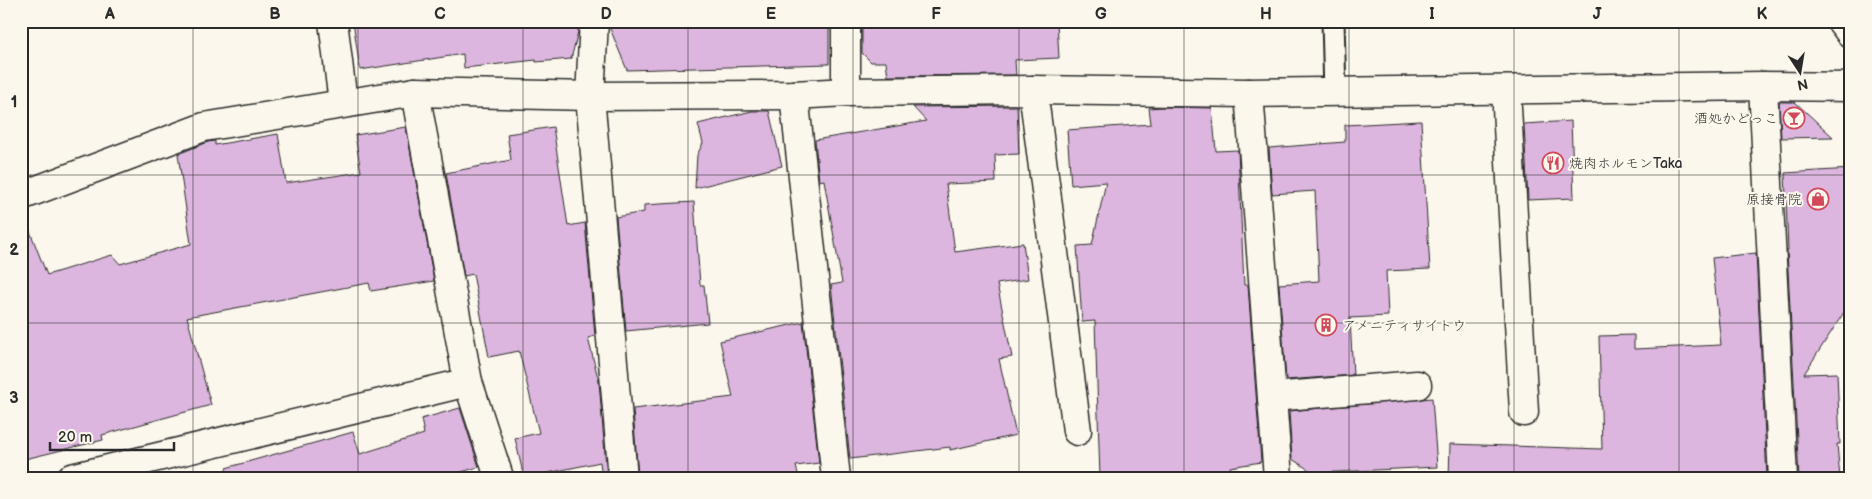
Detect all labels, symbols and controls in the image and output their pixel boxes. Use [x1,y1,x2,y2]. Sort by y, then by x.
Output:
text: A [104,5,115,24]
text: B [269,5,281,24]
text: C [434,5,446,24]
text: D [600,5,612,24]
text: E [766,5,776,24]
text: F [931,5,941,24]
text: G [1095,5,1107,24]
text: H [1260,5,1272,24]
text: I [1429,5,1435,24]
text: J [1593,5,1602,24]
text: K [1757,5,1768,24]
north arrow [1774,48,1824,98]
text: N [1796,75,1810,94]
text: 1 [11,93,17,112]
bar icon: 酒処かどっこ [1782,106,1806,130]
place label: 酒処かどっこ [1694,110,1778,127]
restaurant icon: 焼肉ホルモンTaka [1541,151,1565,175]
place label: 焼肉ホルモンTaka [1569,155,1682,172]
shop icon: 原接骨院 [1806,187,1830,211]
place label: 原接骨院 [1746,191,1802,208]
text: 2 [9,241,19,260]
building icon: アメニティサイトウ [1314,313,1338,337]
place label: アメニティサイトウ [1342,317,1467,334]
text: 3 [9,389,19,408]
scale bar [50,419,174,451]
text: 20 m [58,428,92,447]

